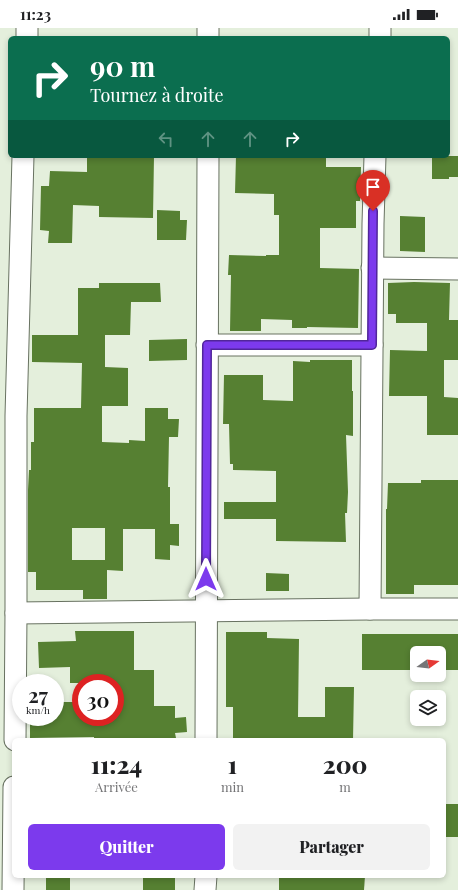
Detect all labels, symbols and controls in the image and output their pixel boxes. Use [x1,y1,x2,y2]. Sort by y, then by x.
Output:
text: 11:23 [20,4,51,24]
text: 90 m [90,47,155,84]
icon: right [24,52,76,104]
text: Tournez à droite [90,83,224,107]
icon: left [155,128,177,150]
icon: ahead [197,128,219,150]
icon: ahead [239,128,261,150]
icon: right [281,128,303,150]
pin [356,170,390,211]
icon: arrive [362,176,384,198]
position arrow [185,558,227,600]
north arrow [410,646,446,682]
map controls [410,646,446,726]
speed limit sign: 30 [72,674,124,726]
text: 27 [28,681,48,708]
button: layers [410,690,446,726]
text: km/h [26,703,50,717]
text: 11:24 [91,748,142,780]
text: 1 [228,748,237,780]
text: 200 [323,748,367,780]
text: Arrivée [95,778,138,795]
text: min [221,778,244,795]
text: m [339,778,351,795]
button: Quitter [28,824,225,870]
button: Partager [233,824,430,870]

